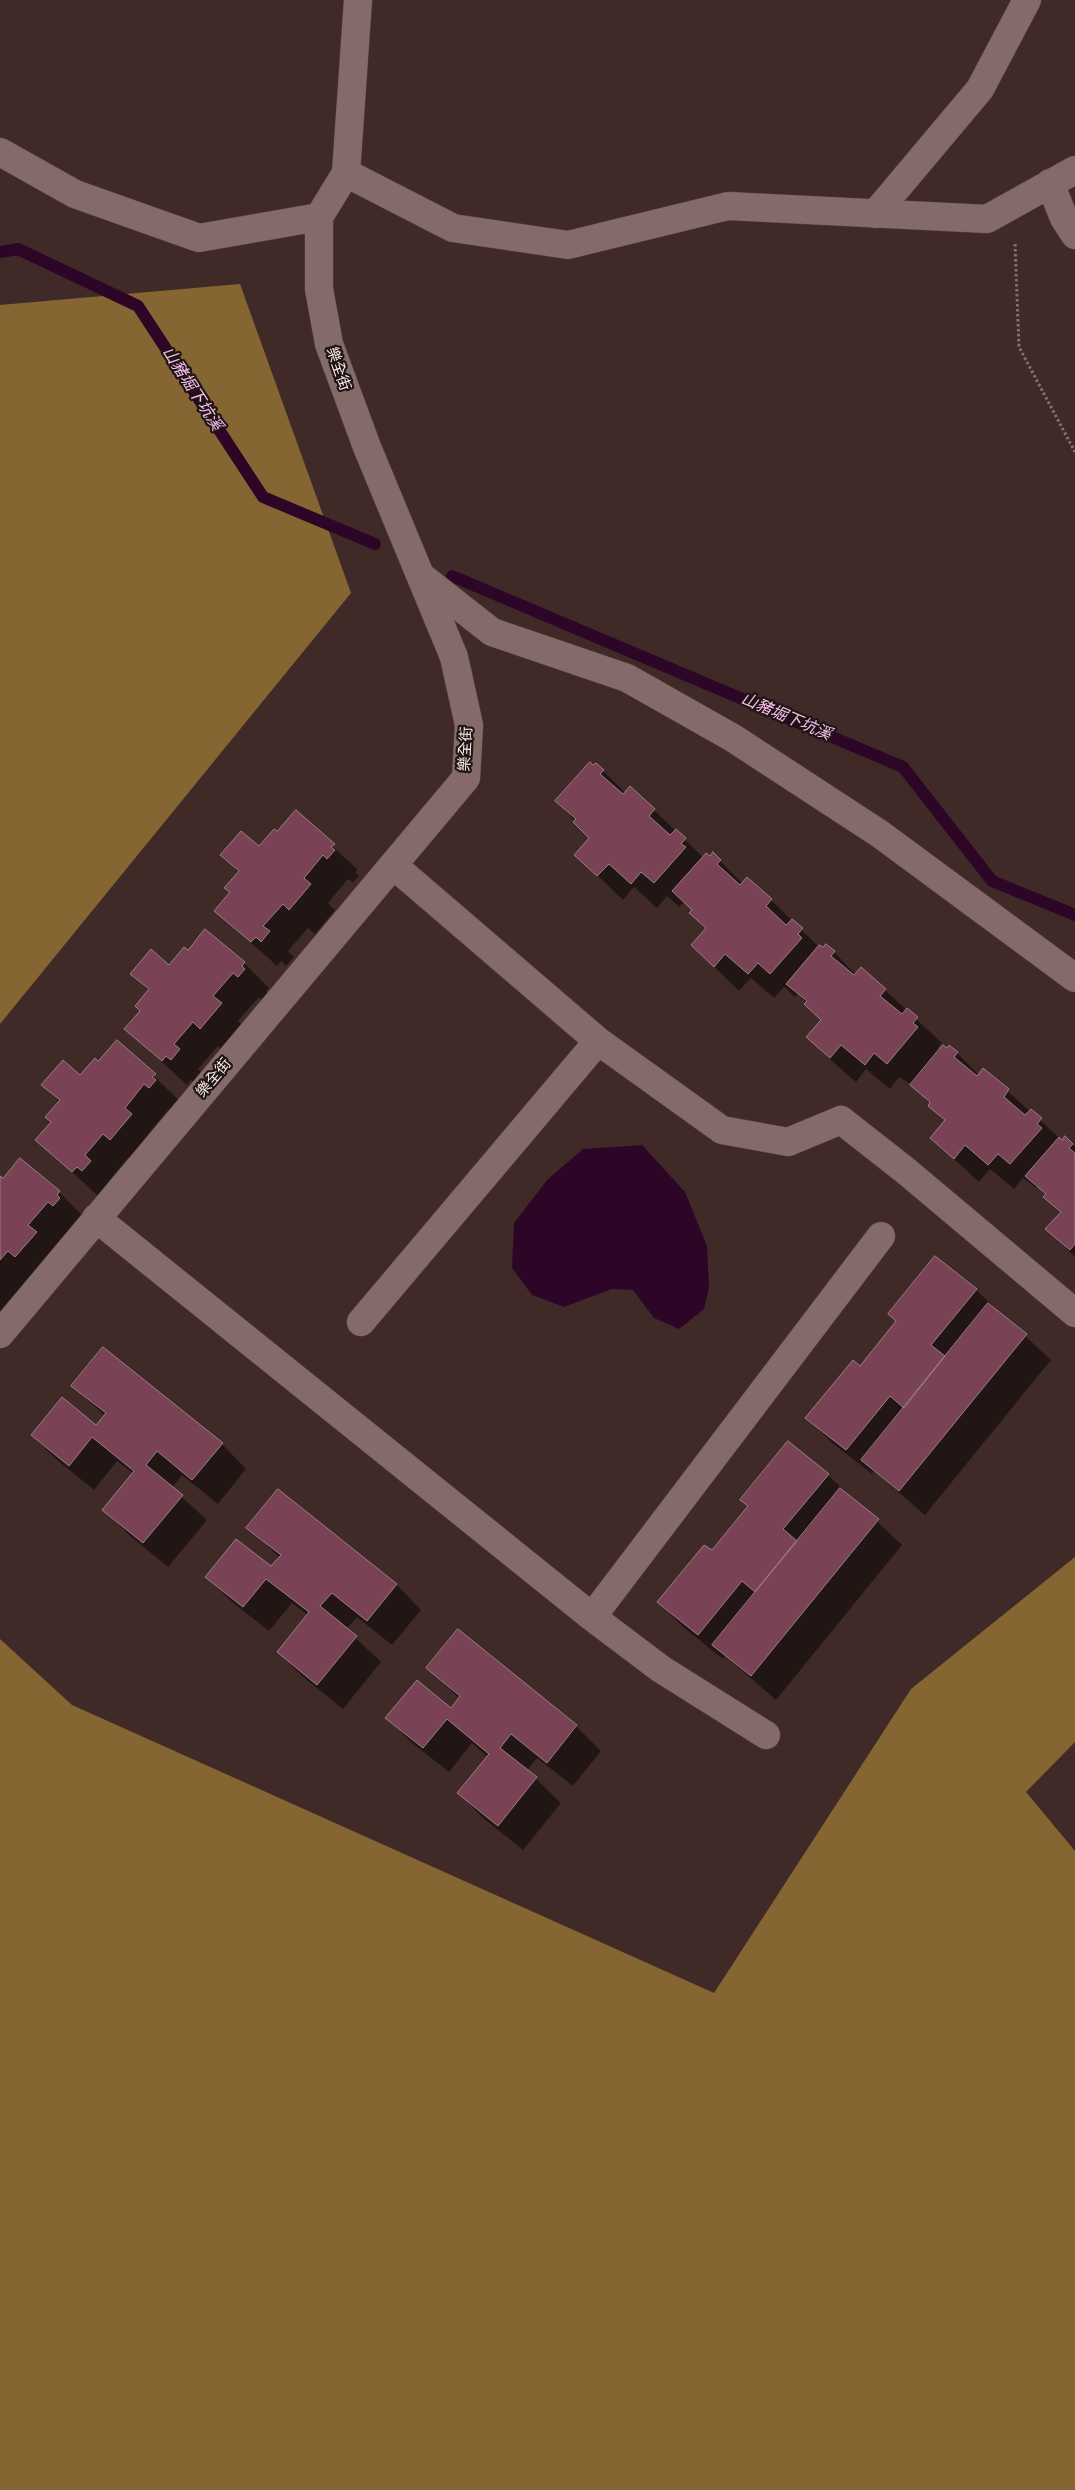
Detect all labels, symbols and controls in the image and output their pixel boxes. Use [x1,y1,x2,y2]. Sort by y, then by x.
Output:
water label: 山豬堀下坑溪 [158,344,226,434]
street label: 樂全街 [322,345,354,393]
water label: 山豬堀下坑溪 [738,689,834,745]
street label: 樂全街 [456,726,476,772]
street label: 樂全街 [193,1055,235,1101]

